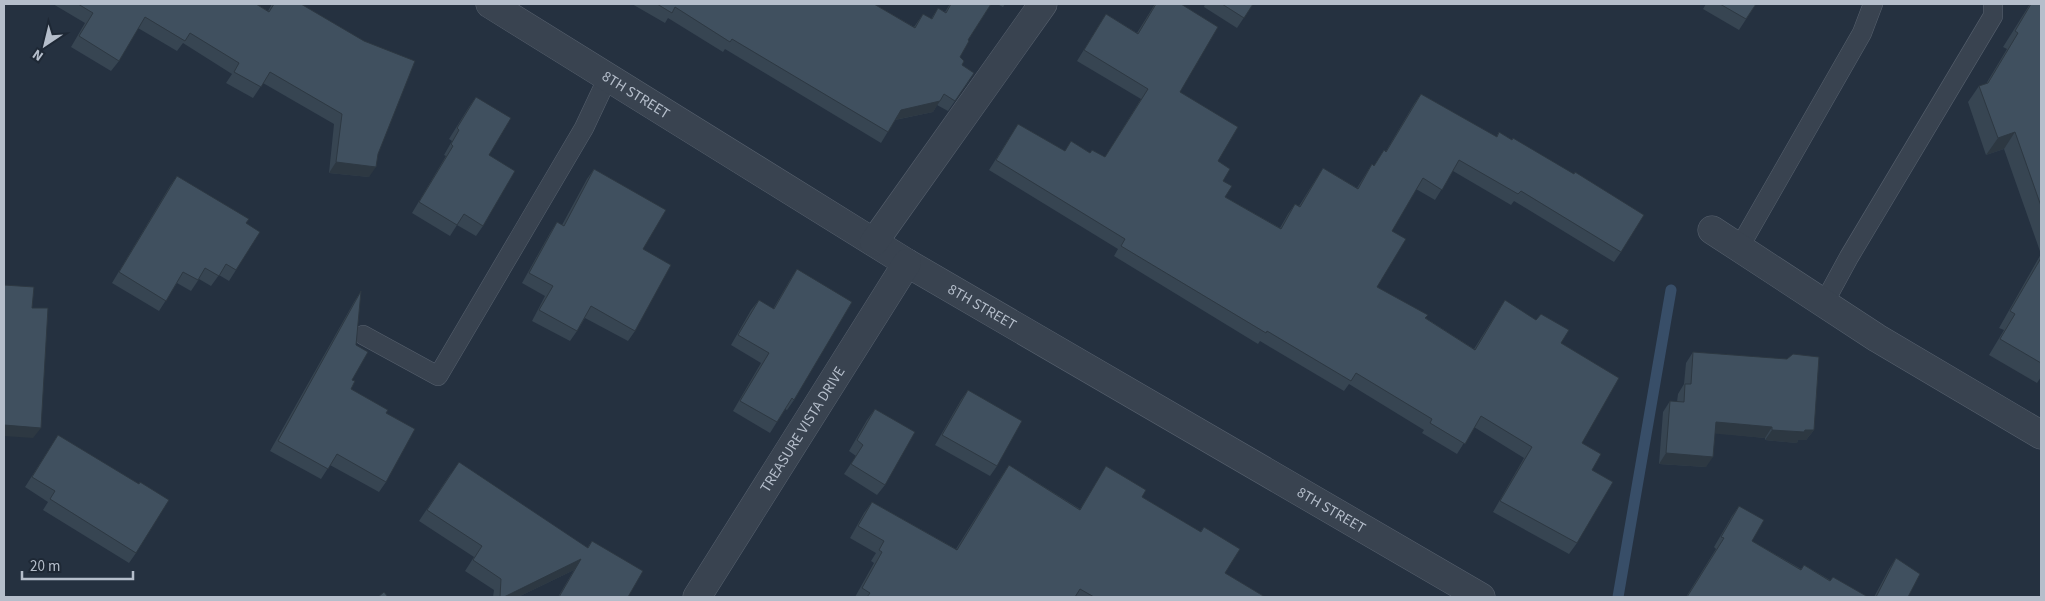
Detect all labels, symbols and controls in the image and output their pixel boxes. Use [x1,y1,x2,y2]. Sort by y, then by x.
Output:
north arrow [20,20,70,70]
text: N [29,44,48,66]
street label: 8TH STREET [598,66,674,124]
street label: 8TH STREET [944,279,1020,336]
street label: TREASURE VISTA DRIVE [755,363,850,497]
street label: 8TH STREET [1293,482,1370,539]
scale bar [22,548,134,580]
text: 20 m [30,556,60,577]

